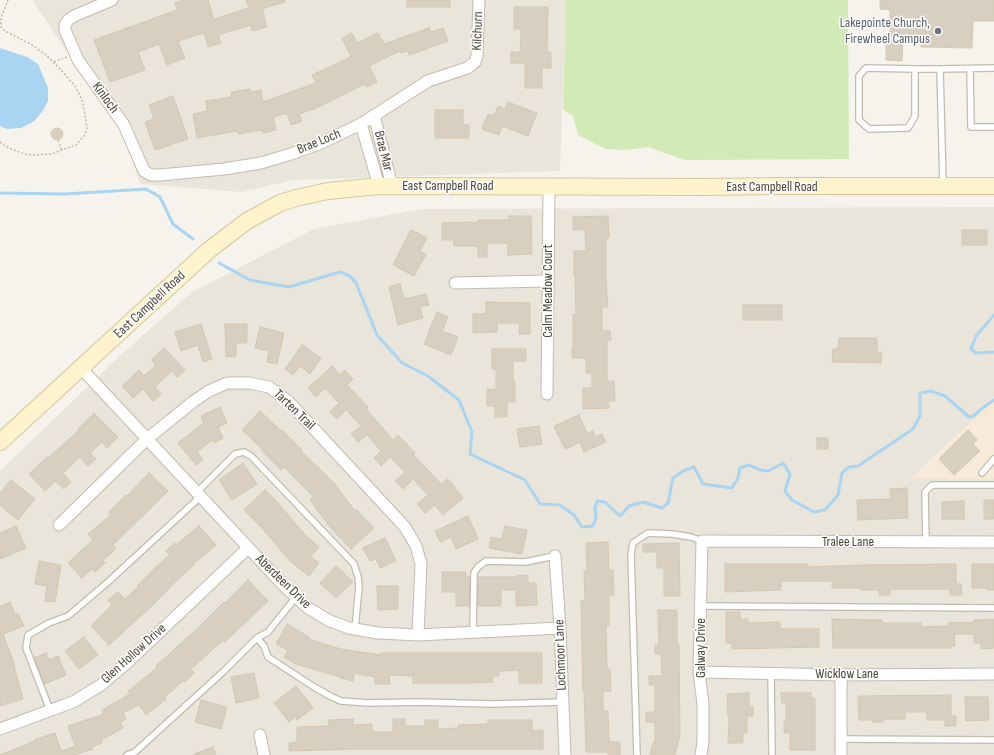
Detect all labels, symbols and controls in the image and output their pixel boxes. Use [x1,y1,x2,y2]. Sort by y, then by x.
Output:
street label: Kilchurn [469,11,487,51]
place label: Lakepointe Church, Firewheel Campus [840,15,930,48]
marker: Lakepointe Church, Firewheel Campus [933,26,943,36]
street label: Kinloch [88,79,122,117]
street label: Brae Loch [295,126,343,158]
street label: Brae Mar [370,129,396,173]
street label: East Campbell Road [402,178,494,194]
street label: East Campbell Road [726,179,818,195]
street label: Calm Meadow Court [540,244,556,338]
street label: East Campbell Road [111,268,189,342]
street label: Tarten Trail [270,386,318,434]
street label: Tralee Lane [822,534,874,550]
street label: Aberdeen Drive [252,551,314,613]
street label: Galway Drive [693,618,709,678]
street label: Lochmoor Lane [551,619,571,691]
street label: Glen Hollow Drive [98,620,170,688]
street label: Wicklow Lane [815,666,879,682]

